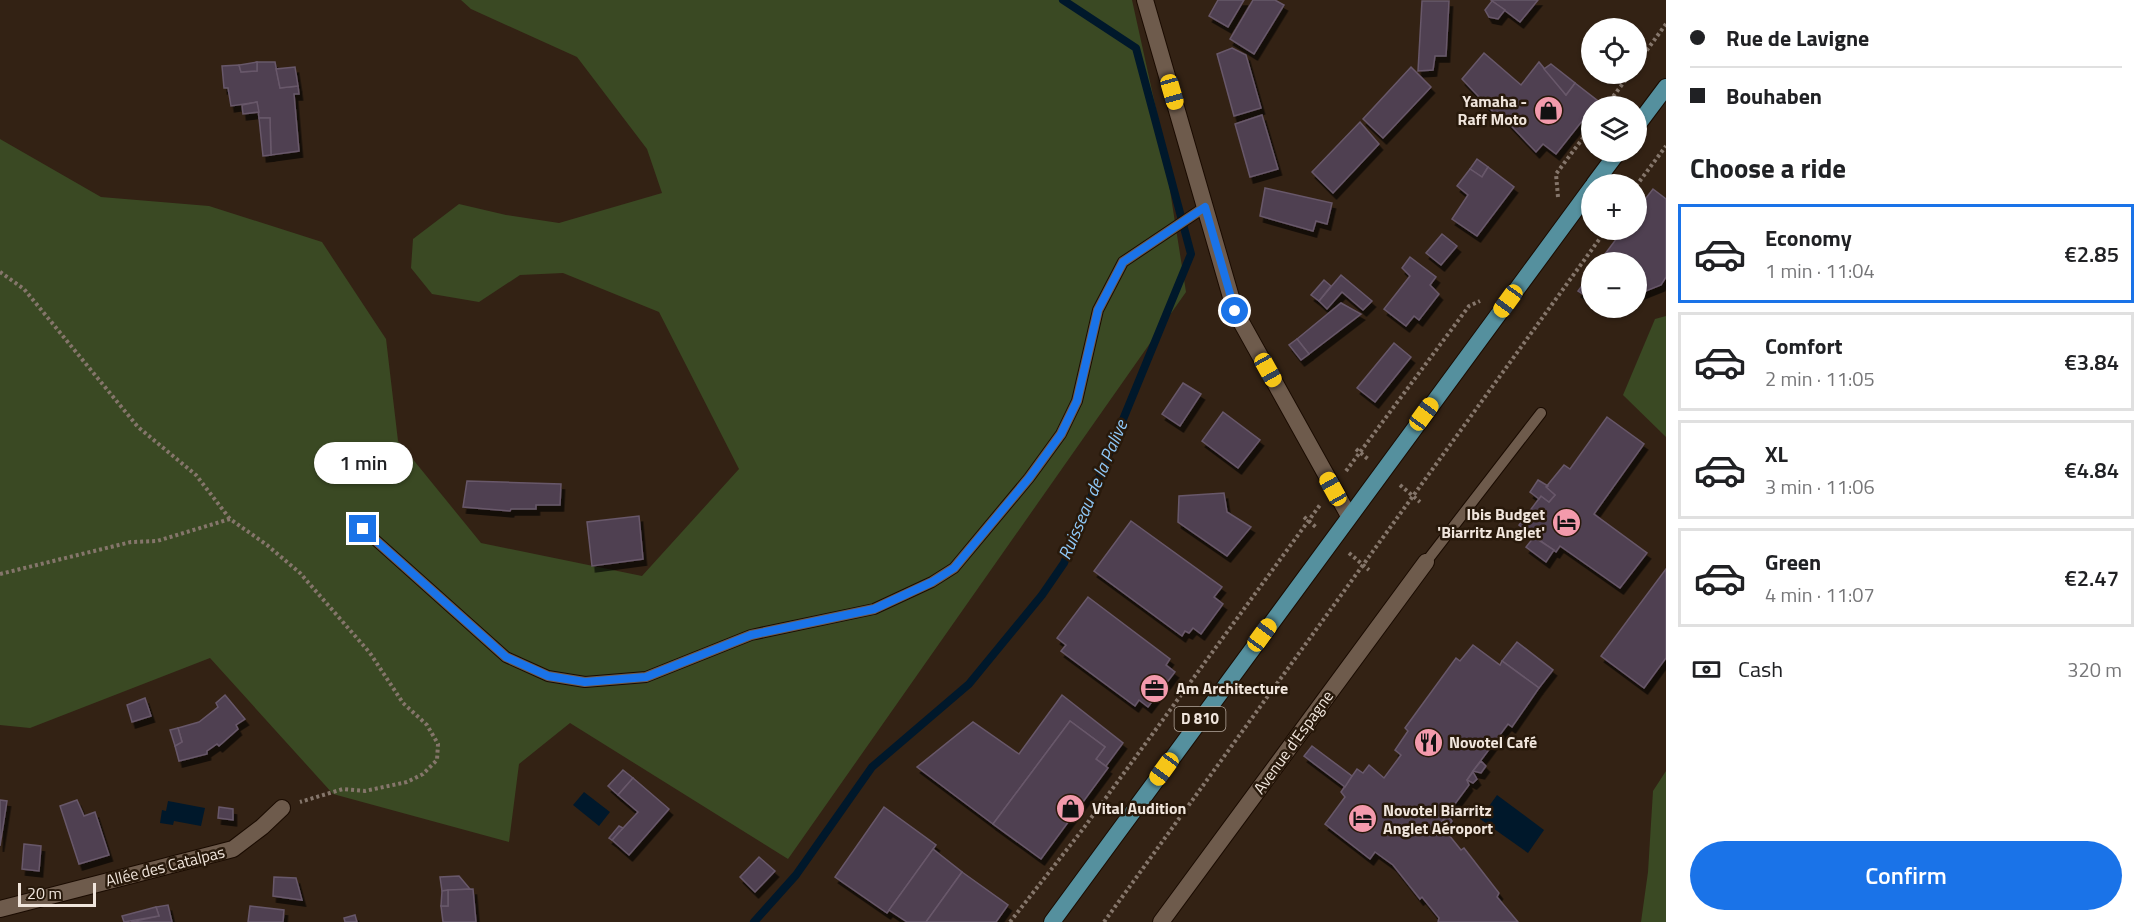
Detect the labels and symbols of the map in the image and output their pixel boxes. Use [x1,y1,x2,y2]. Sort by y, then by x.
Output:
car [1158,72,1186,112]
place label: Yamaha - Raff Moto [1458,89,1527,131]
shop icon: Yamaha - Raff Moto [1532,94,1564,126]
car [1490,281,1526,321]
route start [1221,297,1248,324]
car [1251,350,1285,390]
car [1406,394,1442,434]
water label: Ruisseau de la Palive [1051,414,1135,564]
callout: 1 min [314,442,412,484]
car [1316,469,1350,509]
place label: Ibis Budget 'Biarritz Anglet' [1437,502,1545,544]
hotel icon: Ibis Budget 'Biarritz Anglet' [1550,507,1582,539]
route end [349,515,376,542]
car [1244,615,1280,655]
office icon: Am Architecture [1139,672,1171,704]
place label: Am Architecture [1176,676,1288,700]
street label: Avenue d'Espagne [1247,685,1339,799]
road number: D 810 [1174,707,1226,731]
restaurant icon: Novotel Café [1412,726,1444,758]
place label: Novotel Café [1449,730,1537,754]
car [1146,749,1182,789]
shop icon: Vital Audition [1055,792,1087,824]
place label: Vital Audition [1092,796,1186,820]
place label: Novotel Biarritz Anglet Aéroport [1383,798,1493,840]
hotel icon: Novotel Biarritz Anglet Aéroport [1346,803,1378,835]
street label: Allée des Catalpas [103,840,227,892]
scale bar [18,880,96,908]

